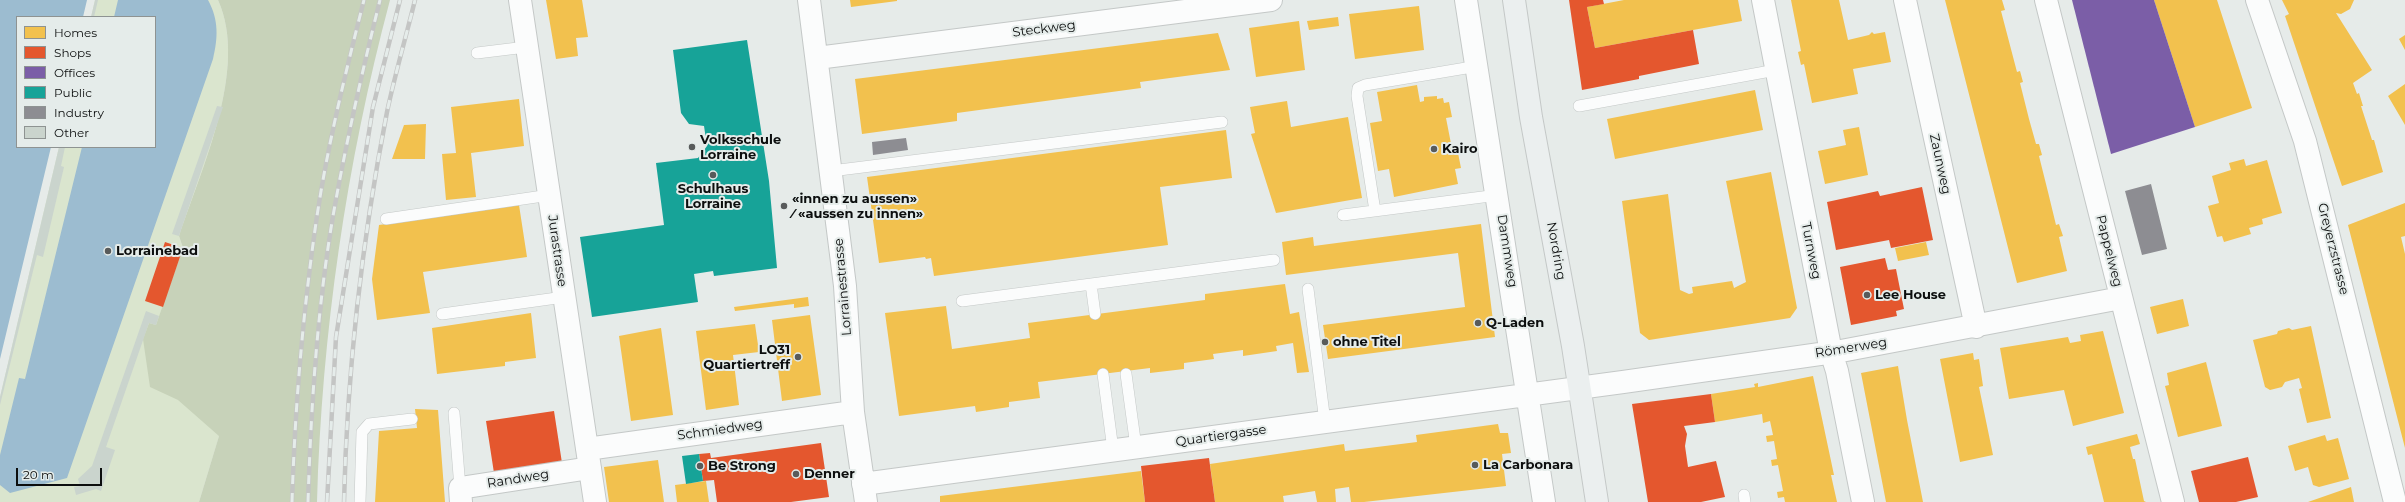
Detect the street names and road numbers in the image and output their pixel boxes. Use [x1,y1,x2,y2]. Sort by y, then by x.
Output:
street label: Steckweg [1012,17,1076,41]
street label: Zaunweg [1926,132,1954,196]
street label: Greyerzstrasse [2314,202,2352,296]
street label: Dammweg [1494,213,1520,289]
street label: Pappelweg [2093,213,2125,289]
street label: Jurastrasse [544,214,570,288]
street label: Nordring [1543,221,1569,281]
street label: Turnweg [1798,221,1824,281]
street label: Lorrainestrasse [831,238,855,336]
street label: Römerweg [1814,335,1888,361]
street label: Schmiedweg [676,416,764,444]
street label: Quartiergasse [1175,422,1267,450]
street label: Randweg [486,466,550,492]

